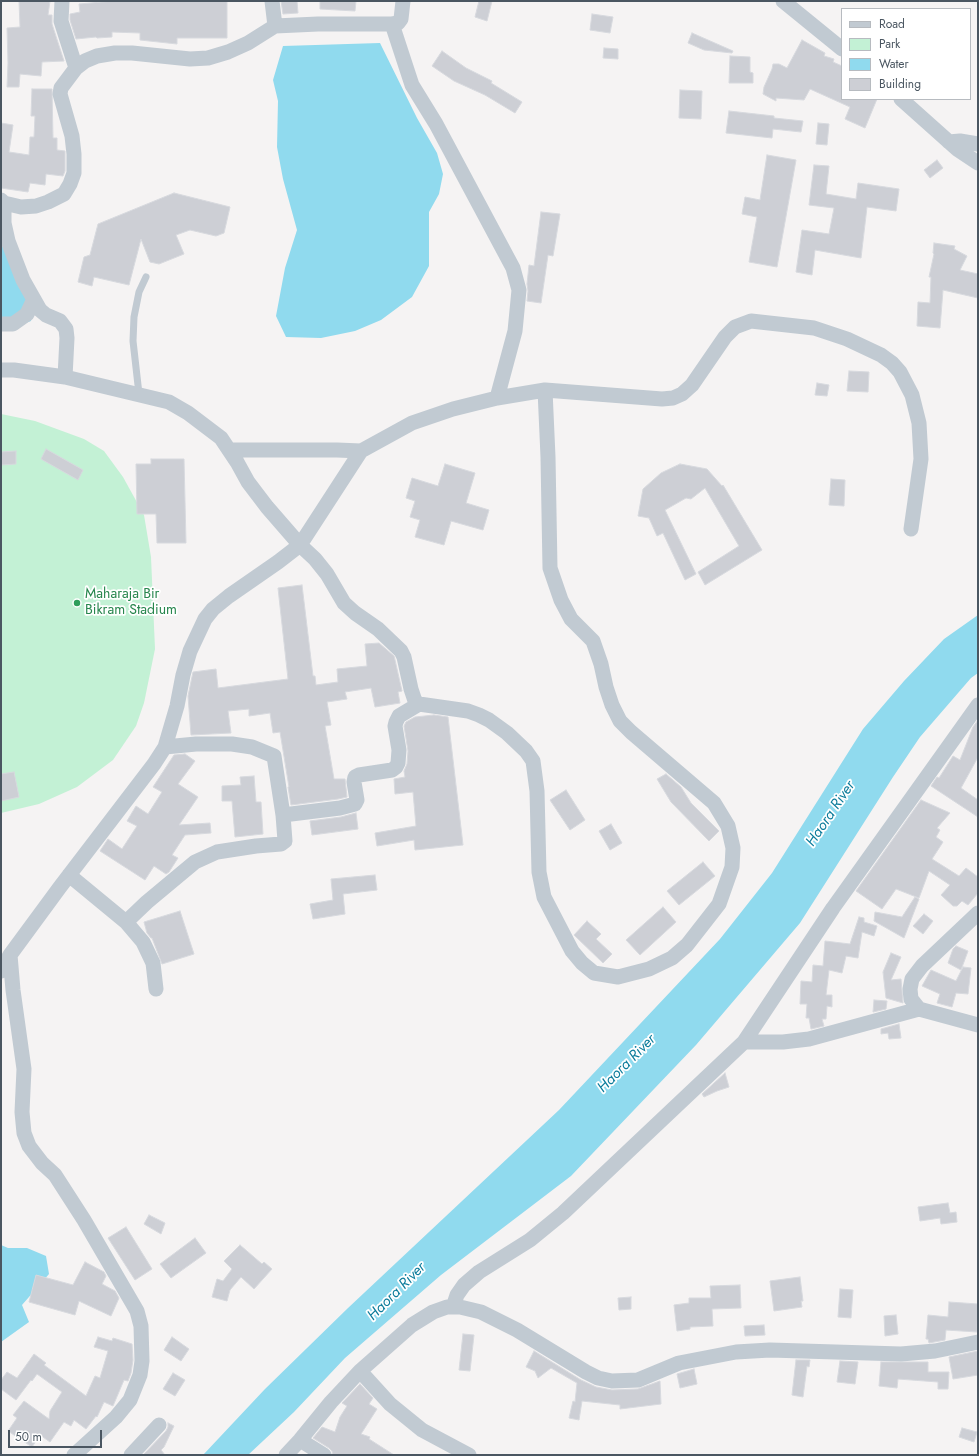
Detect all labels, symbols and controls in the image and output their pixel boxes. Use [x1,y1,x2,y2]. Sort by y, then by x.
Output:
legend [841,8,971,100]
text: Road [879,15,905,33]
text: Park [879,35,900,53]
text: Water [879,55,909,73]
text: Building [879,75,921,93]
place label: Maharaja Bir Bikram Stadium [85,587,177,620]
marker: Maharaja Bir Bikram Stadium [72,598,82,608]
water label: Haora River [803,778,859,850]
water label: Haora River [594,1031,660,1097]
water label: Haora River [364,1259,430,1325]
scale bar [10,1422,104,1448]
text: 50 m [15,1428,42,1446]

